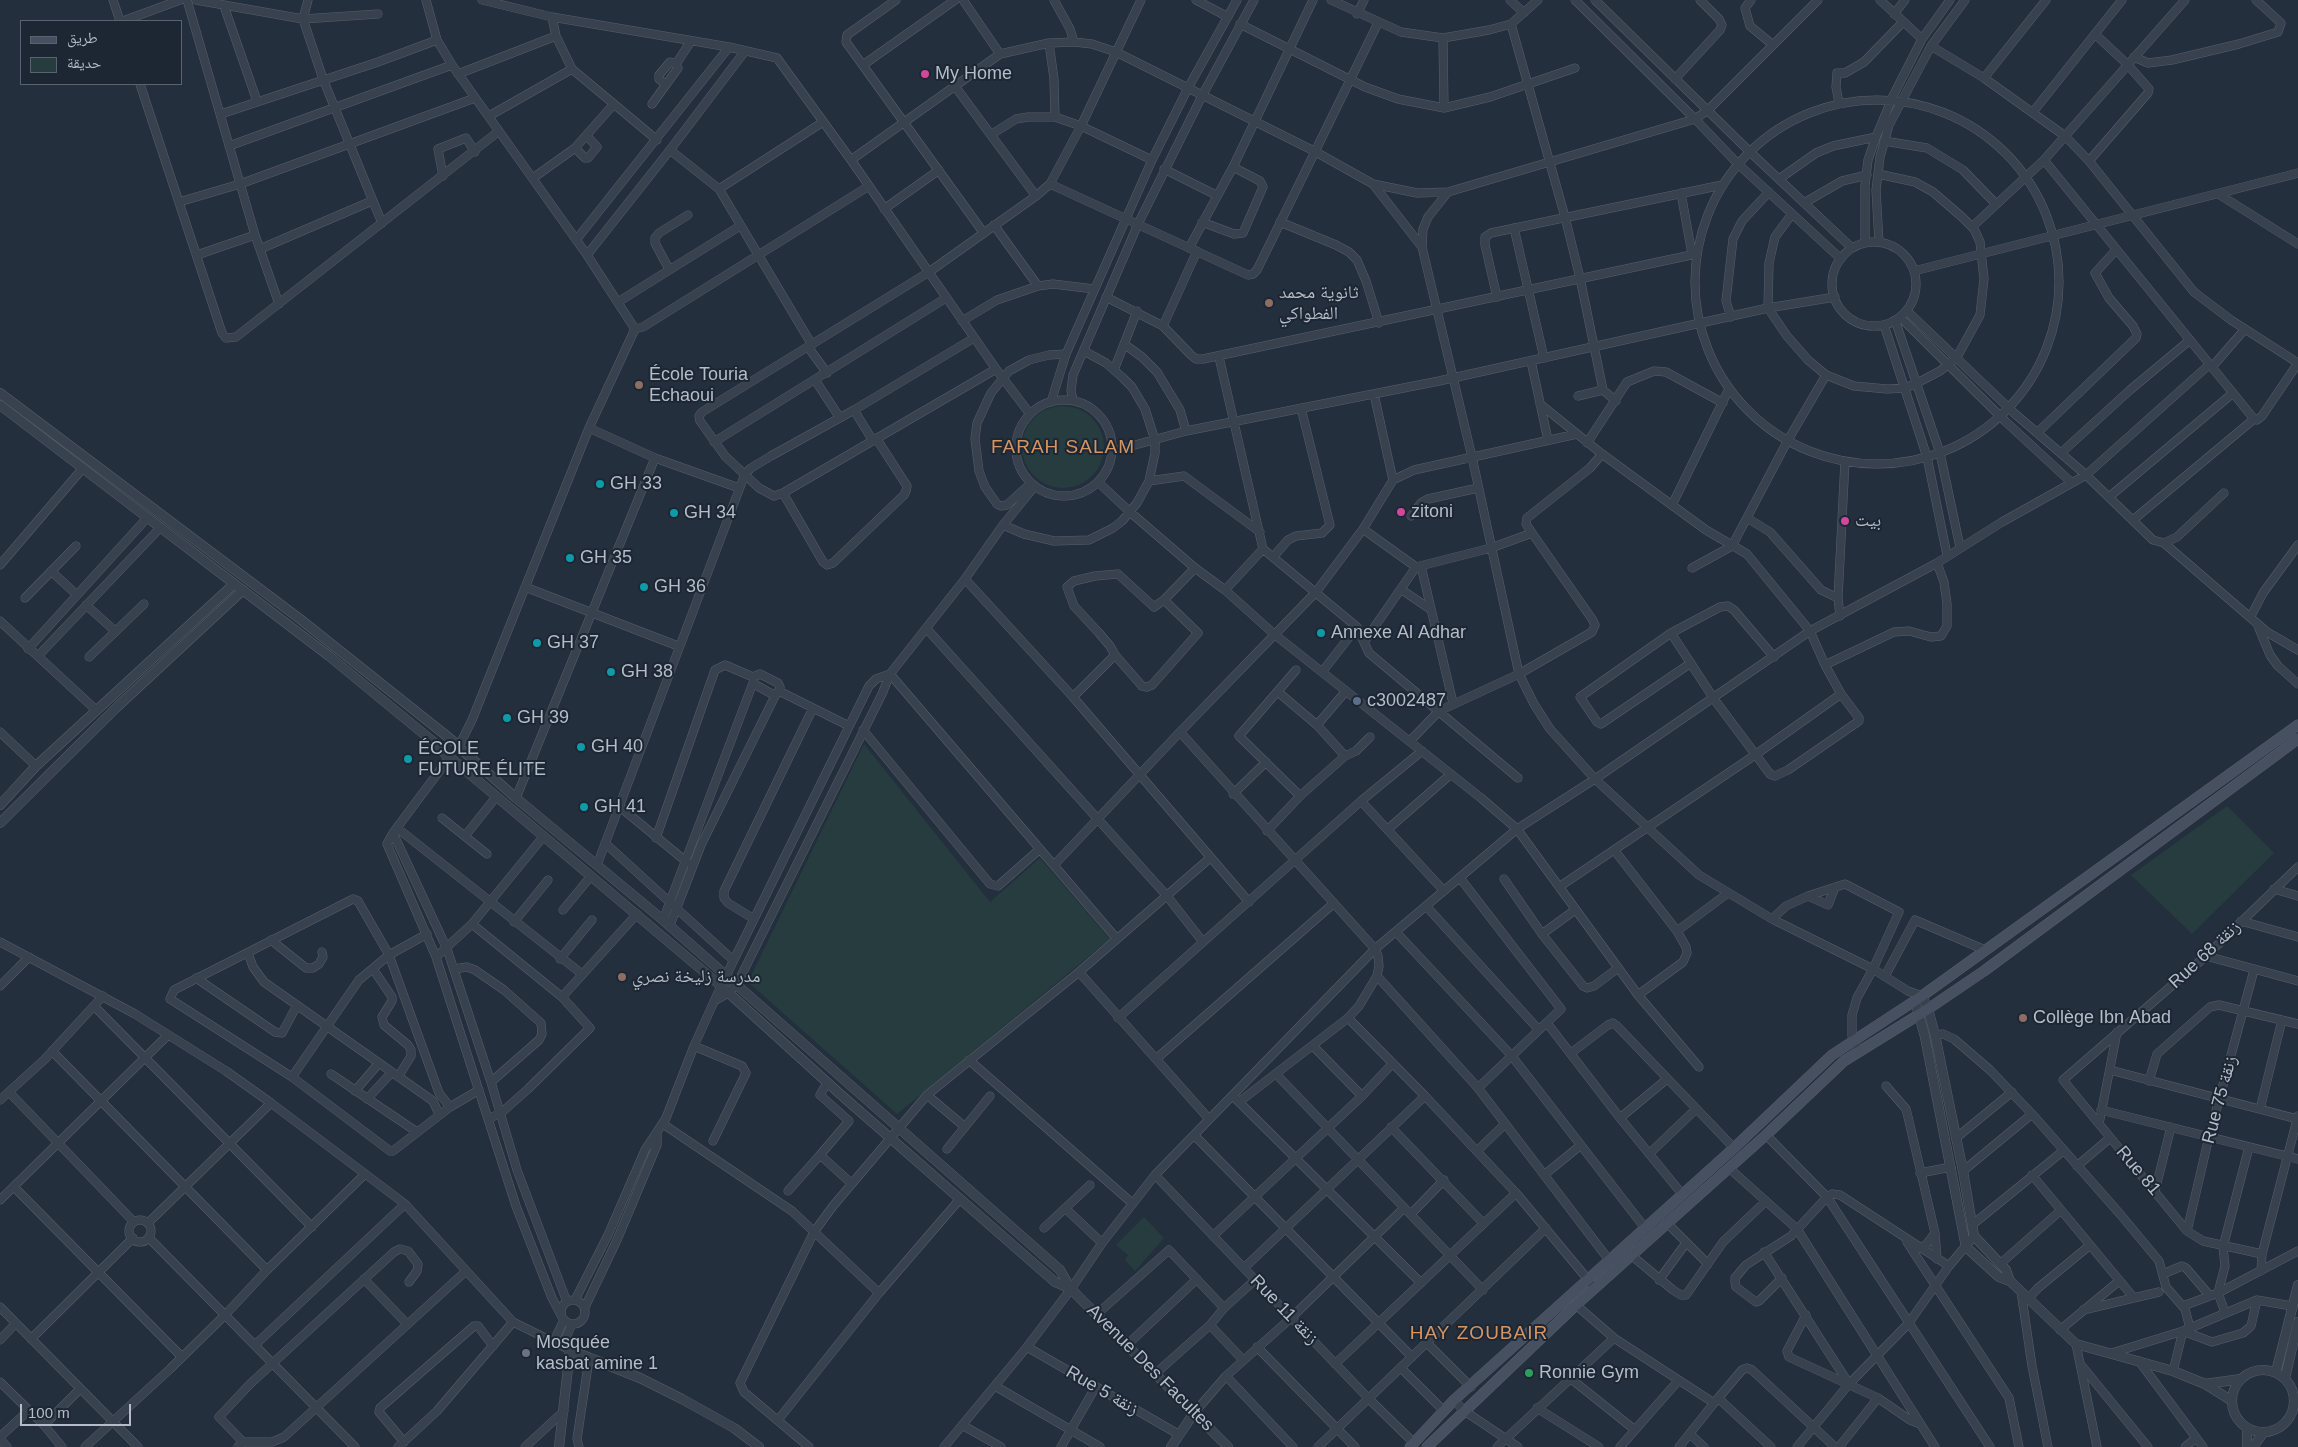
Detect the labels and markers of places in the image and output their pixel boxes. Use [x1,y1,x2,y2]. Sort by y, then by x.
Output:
place label: My Home [935,63,1012,85]
marker: My Home [919,68,931,80]
place label: ثانوية محمد الفطواكي [1279,282,1359,324]
marker: ثانوية محمد الفطواكي [1263,297,1275,309]
place label: École Touria Echaoui [649,364,748,406]
marker: École Touria Echaoui [633,379,645,391]
place label: GH 33 [610,473,662,495]
marker: GH 33 [594,478,606,490]
place label: zitoni [1411,501,1453,523]
place label: GH 34 [684,502,736,524]
marker: zitoni [1395,506,1407,518]
marker: GH 34 [668,507,680,519]
place label: بيت [1855,510,1881,532]
marker: بيت [1839,515,1851,527]
place label: GH 35 [580,547,632,569]
marker: GH 35 [564,552,576,564]
place label: GH 36 [654,576,706,598]
marker: GH 36 [638,581,650,593]
place label: Annexe Al Adhar [1331,622,1466,644]
marker: Annexe Al Adhar [1315,627,1327,639]
place label: GH 37 [547,632,599,654]
marker: GH 37 [531,637,543,649]
place label: GH 38 [621,661,673,683]
marker: GH 38 [605,666,617,678]
place label: c3002487 [1367,690,1446,712]
marker: c3002487 [1351,695,1363,707]
place label: GH 39 [517,707,569,729]
marker: GH 39 [501,712,513,724]
place label: GH 40 [591,736,643,758]
place label: ÉCOLE FUTURE ÉLITE [418,738,546,781]
marker: GH 40 [575,741,587,753]
marker: ÉCOLE FUTURE ÉLITE [402,753,414,765]
place label: GH 41 [594,796,646,818]
marker: GH 41 [578,801,590,813]
place label: مدرسة زليخة نصري [632,966,760,988]
marker: مدرسة زليخة نصري [616,971,628,983]
place label: Collège Ibn Abad [2033,1007,2171,1029]
marker: Collège Ibn Abad [2017,1012,2029,1024]
place label: Mosquée kasbat amine 1 [536,1332,658,1375]
marker: Mosquée kasbat amine 1 [520,1347,532,1359]
place label: Ronnie Gym [1539,1362,1639,1384]
marker: Ronnie Gym [1523,1367,1535,1379]

